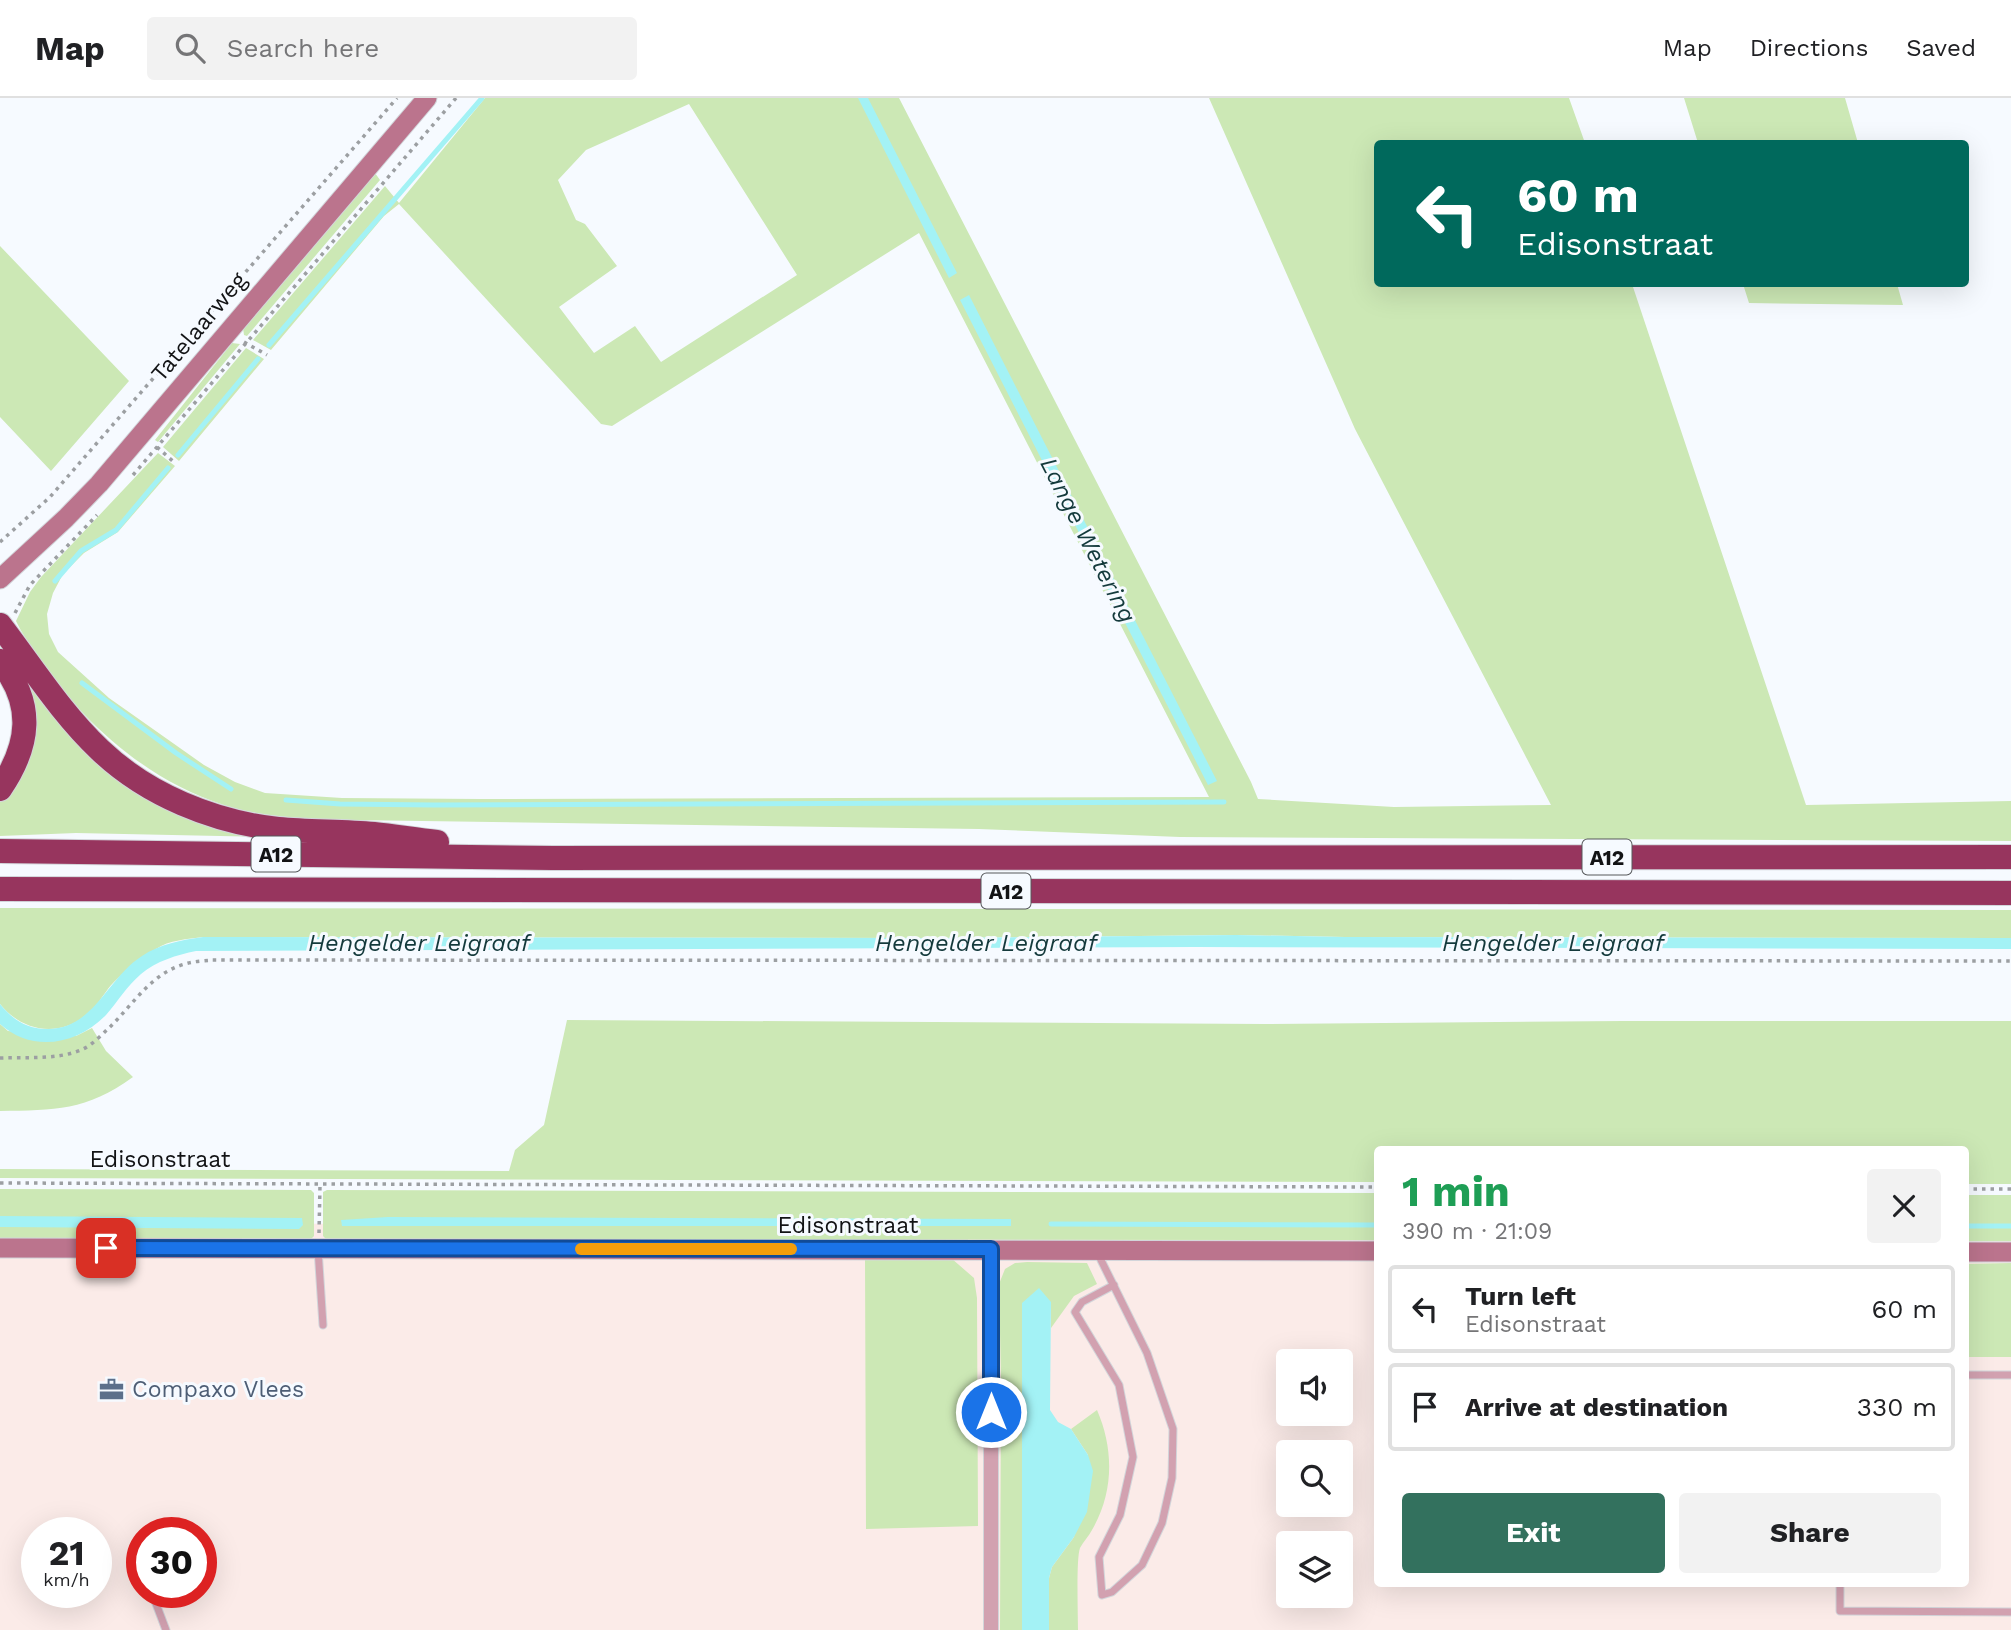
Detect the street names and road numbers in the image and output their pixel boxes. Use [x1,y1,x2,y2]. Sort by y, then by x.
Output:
street label: Tatelaarweg [146,266,253,387]
road number: A12 [252,836,300,872]
road number: A12 [1582,840,1632,874]
road number: A12 [982,874,1030,908]
street label: Edisonstraat [90,1146,231,1173]
street label: Edisonstraat [778,1212,919,1239]

